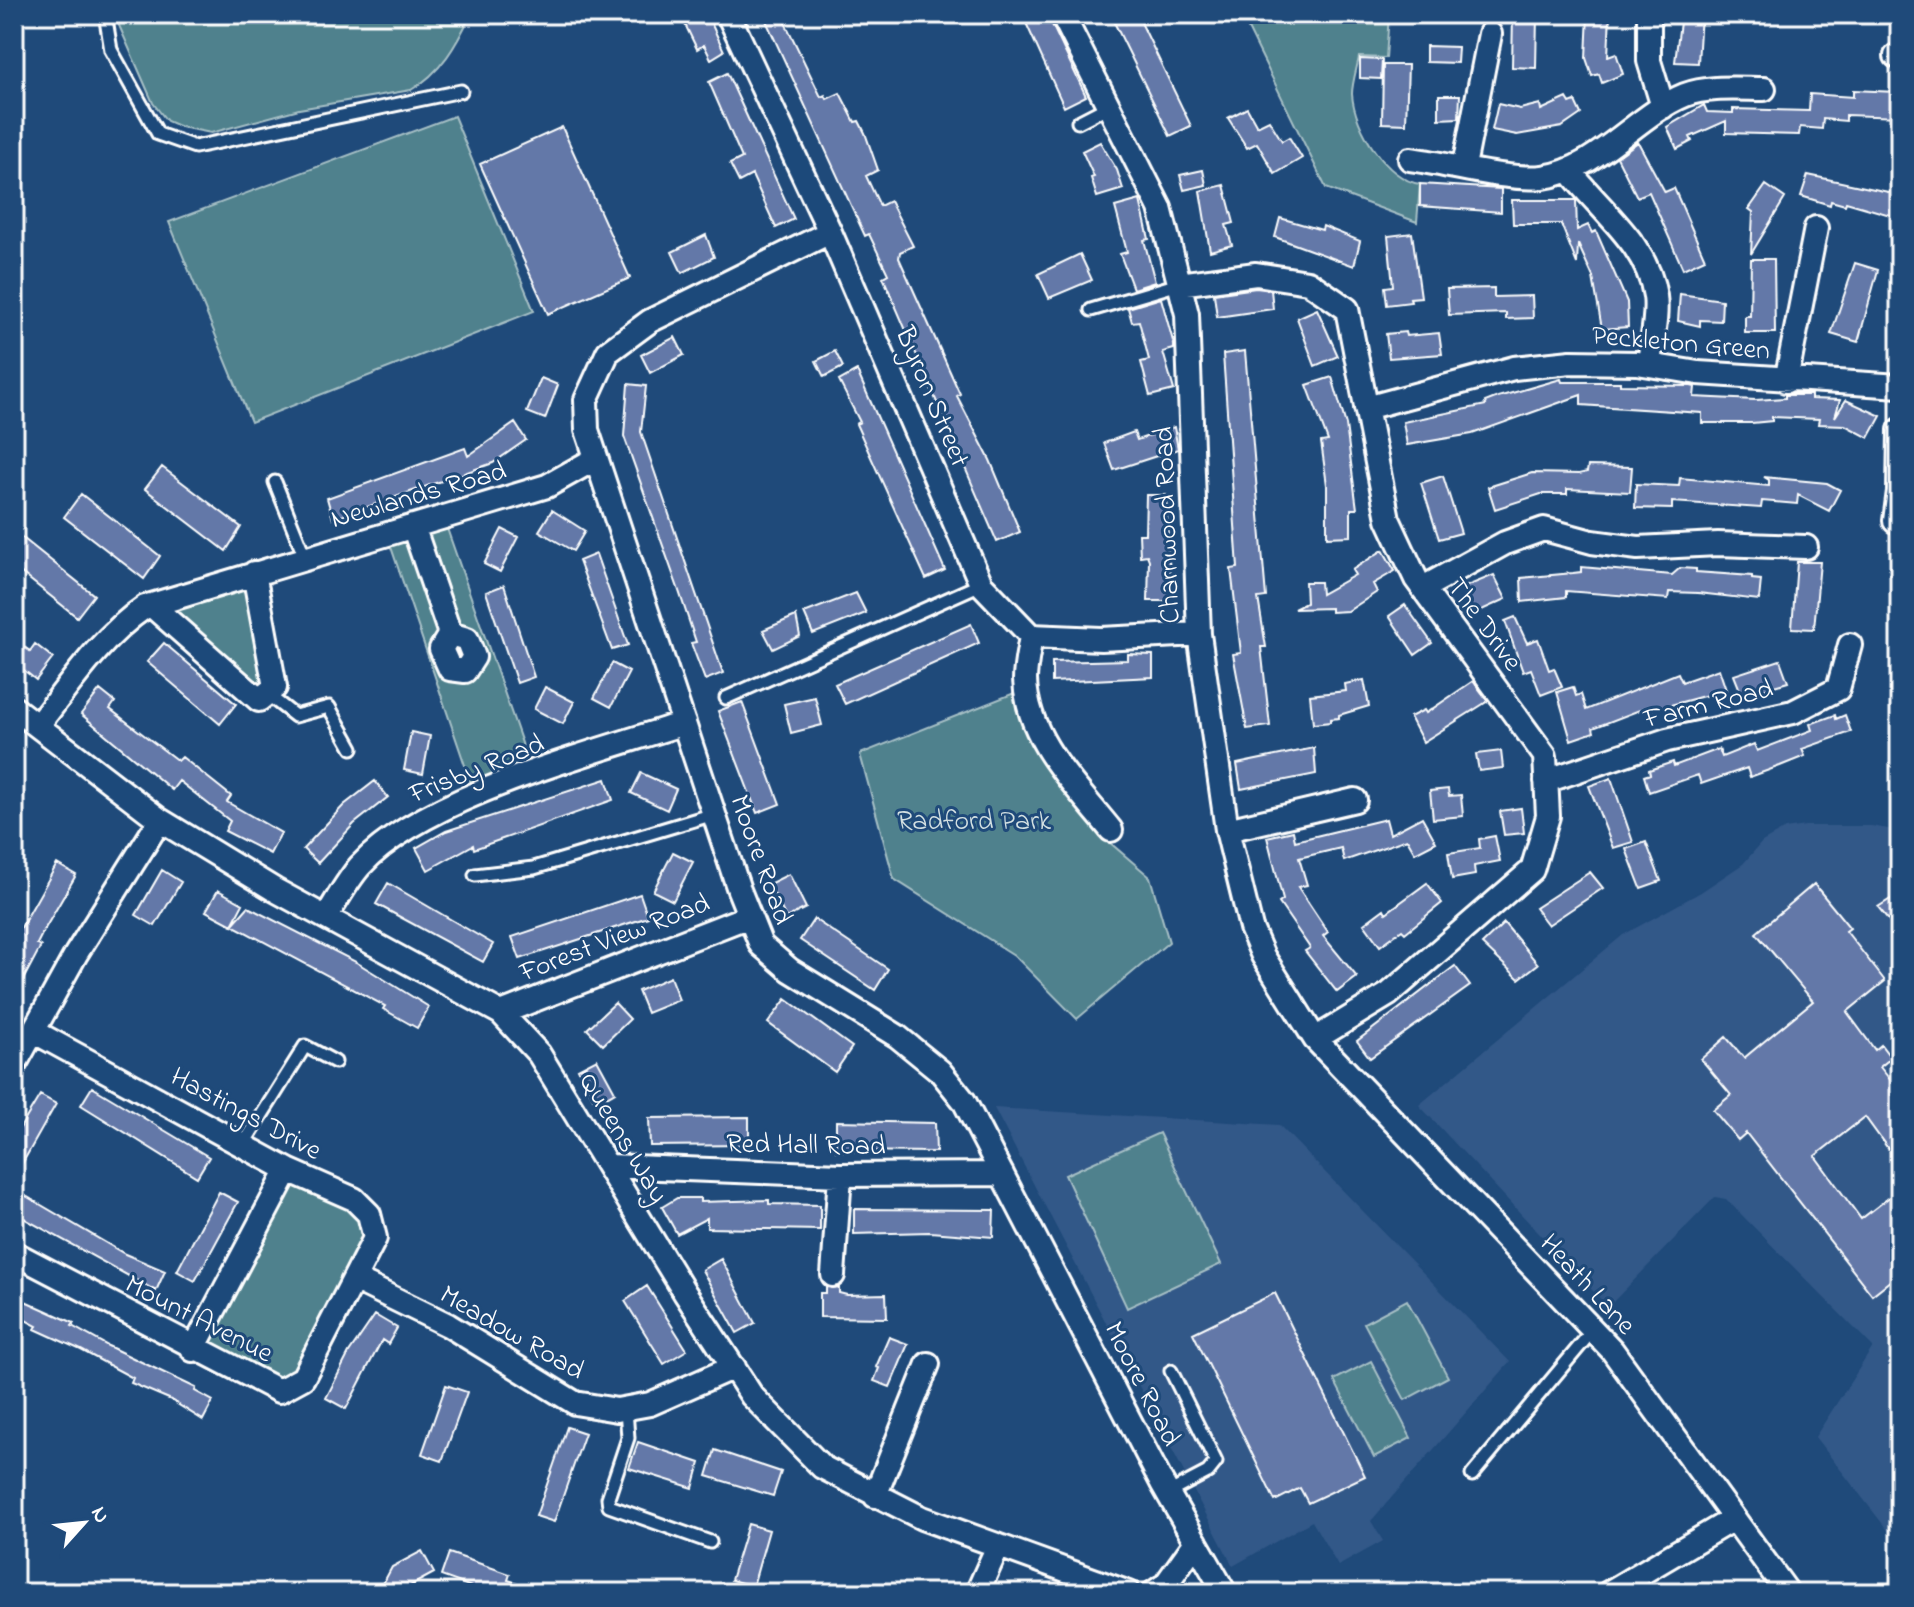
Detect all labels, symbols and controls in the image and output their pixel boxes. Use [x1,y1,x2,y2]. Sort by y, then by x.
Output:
street label: Peckleton Green [1590,316,1772,373]
street label: Byron Street [882,320,979,474]
street label: Charnwood Road [1145,425,1192,624]
street label: Newlands Road [326,452,512,541]
street label: The Drive [1435,570,1532,681]
street label: Farm Road [1639,670,1778,741]
street label: Frisby Road [403,725,551,816]
street label: Moore Road [717,790,802,931]
park label: Radford Park [897,802,1052,843]
street label: Forest View Road [513,884,716,995]
street label: Hastings Drive [162,1058,329,1172]
street label: Queens Way [567,1065,677,1212]
street label: Red Hall Road [726,1125,886,1168]
street label: Heath Lane [1529,1226,1645,1346]
street label: Mount Avenue [117,1265,280,1375]
street label: Meadow Road [431,1276,592,1392]
street label: Moore Road [1092,1315,1190,1454]
north arrow [44,1483,124,1563]
text: N [82,1501,117,1529]

